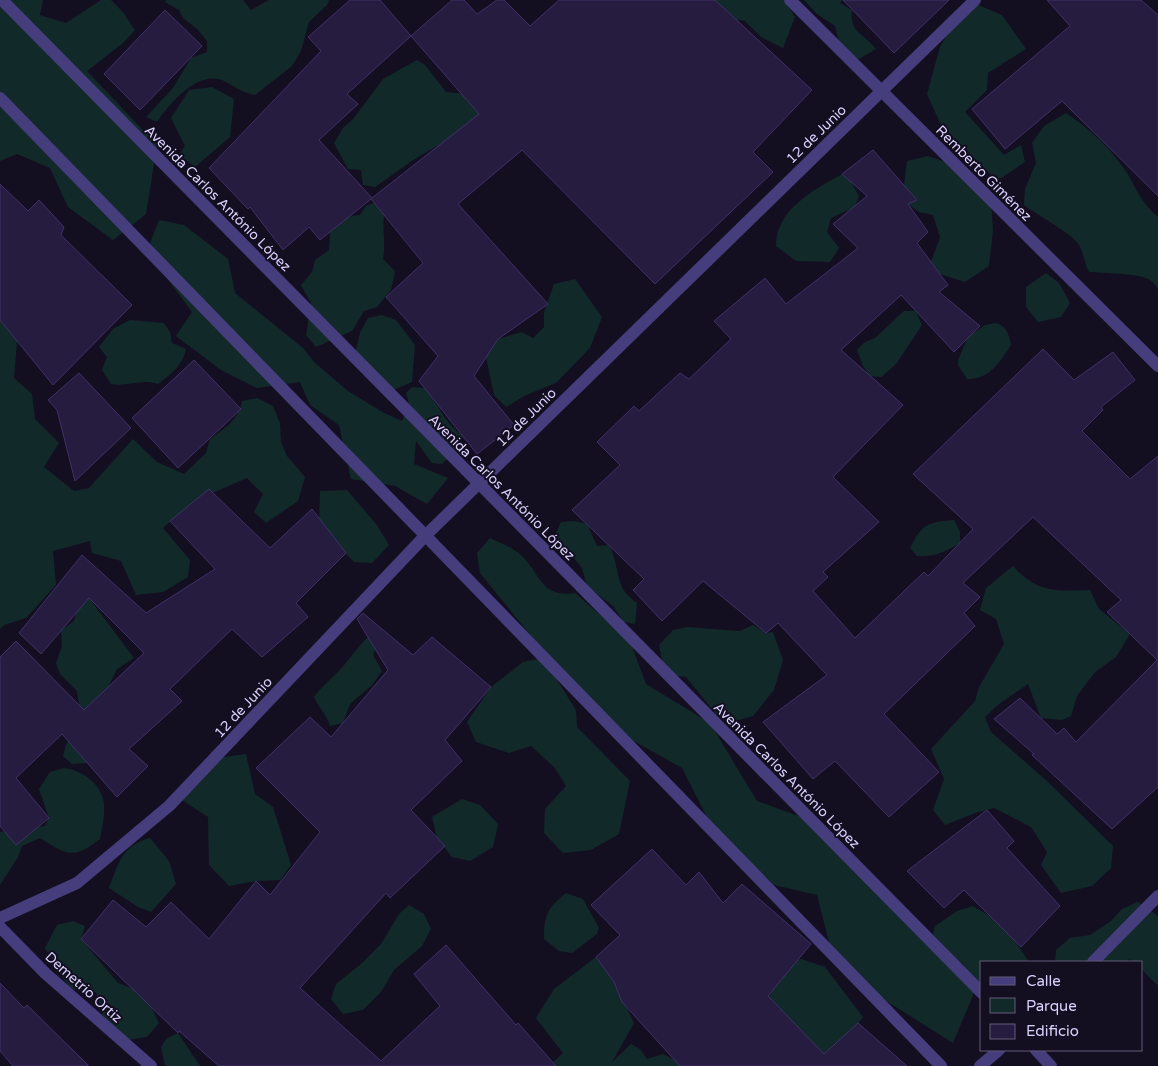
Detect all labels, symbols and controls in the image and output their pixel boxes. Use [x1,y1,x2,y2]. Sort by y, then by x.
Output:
street label: 12 de Junio [783,101,850,167]
street label: Avenida Carlos António López [141,122,294,275]
street label: Remberto Giménez [932,122,1035,225]
street label: 12 de Junio [493,384,560,450]
street label: Avenida Carlos António López [425,411,578,564]
street label: 12 de Junio [211,673,276,741]
street label: Avenida Carlos António López [710,699,863,852]
street label: Demetrio Ortiz [42,948,126,1026]
legend [980,961,1143,1051]
text: Calle [1026,972,1061,990]
text: Parque [1026,997,1077,1015]
text: Edificio [1026,1022,1079,1040]

